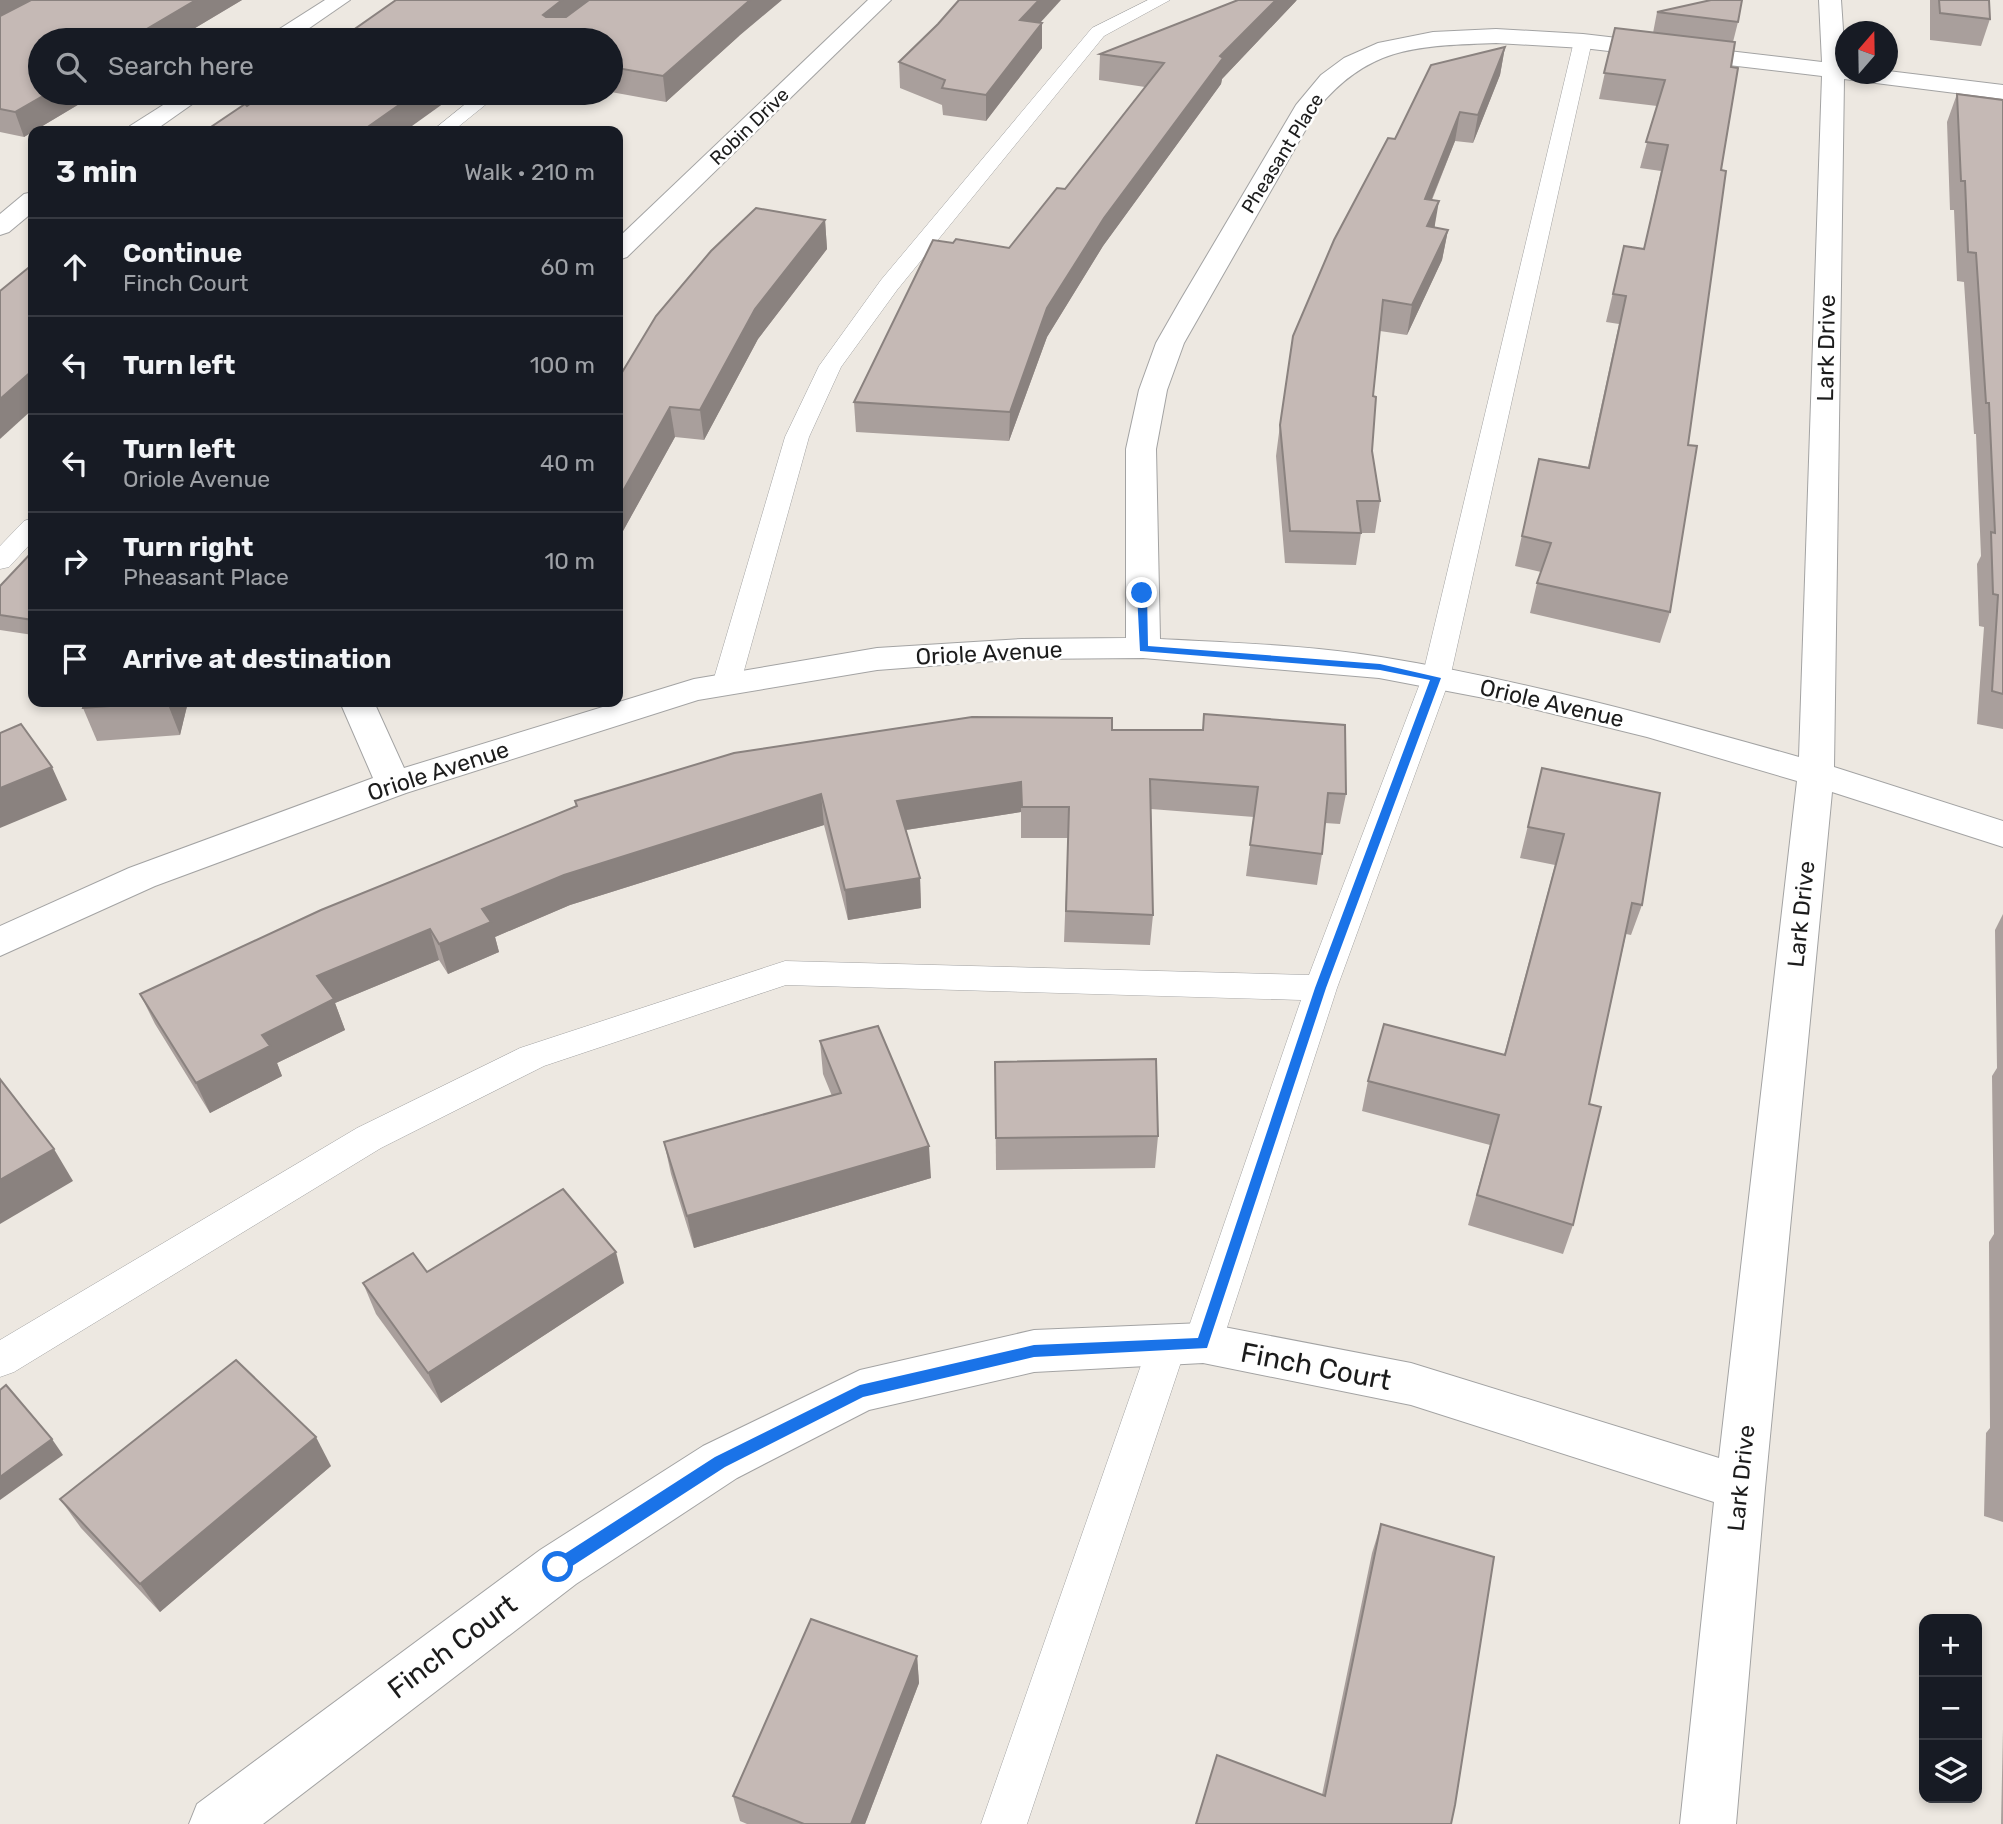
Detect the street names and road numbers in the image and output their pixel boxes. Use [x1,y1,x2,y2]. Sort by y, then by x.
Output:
street label: Robin Drive [705,83,794,170]
street label: Pheasant Place [1236,89,1328,217]
street label: Lark Drive [1811,294,1841,402]
street label: Oriole Avenue [915,635,1063,671]
street label: Oriole Avenue [1477,673,1627,733]
street label: Oriole Avenue [364,735,512,807]
street label: Lark Drive [1781,859,1821,969]
street label: Finch Court [1238,1336,1394,1397]
street label: Lark Drive [1721,1423,1761,1533]
street label: Finch Court [381,1587,523,1706]

